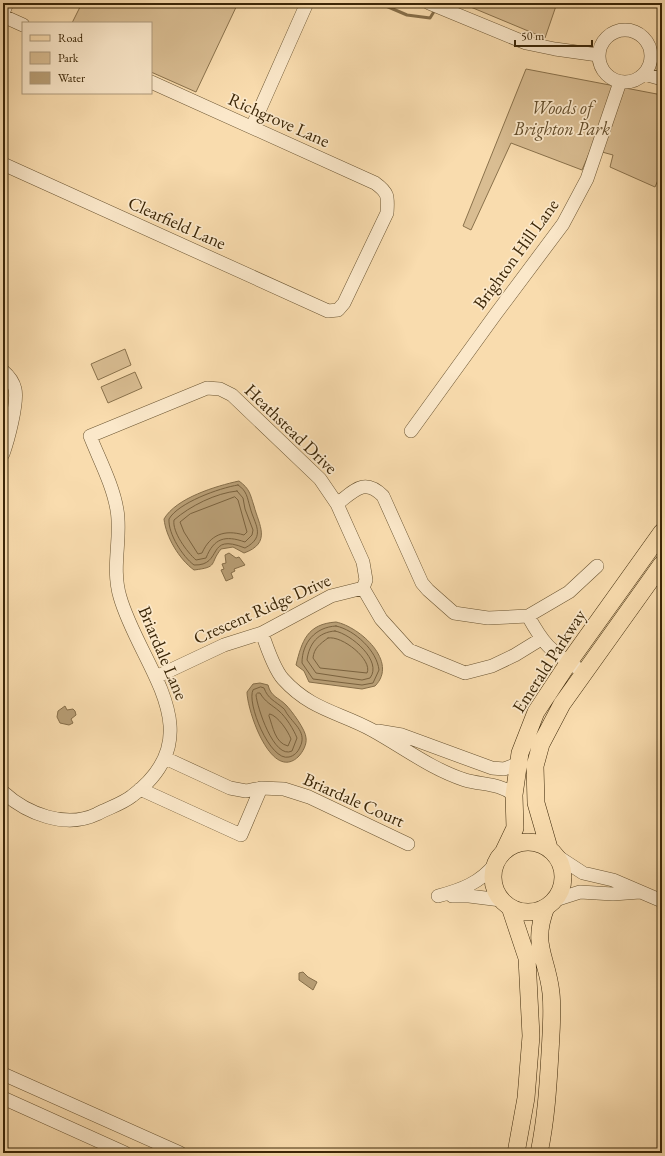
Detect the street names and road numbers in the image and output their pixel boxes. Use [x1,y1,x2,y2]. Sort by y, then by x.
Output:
street label: Richgrove Lane [225,87,333,152]
street label: Clearfield Lane [125,191,230,254]
street label: Brighton Hill Lane [468,194,563,314]
street label: Heathstead Drive [240,379,343,479]
street label: Crescent Ridge Drive [190,568,334,649]
street label: Briardale Lane [133,602,194,703]
street label: Emerald Parkway [507,604,591,717]
street label: Briardale Court [300,767,409,832]

